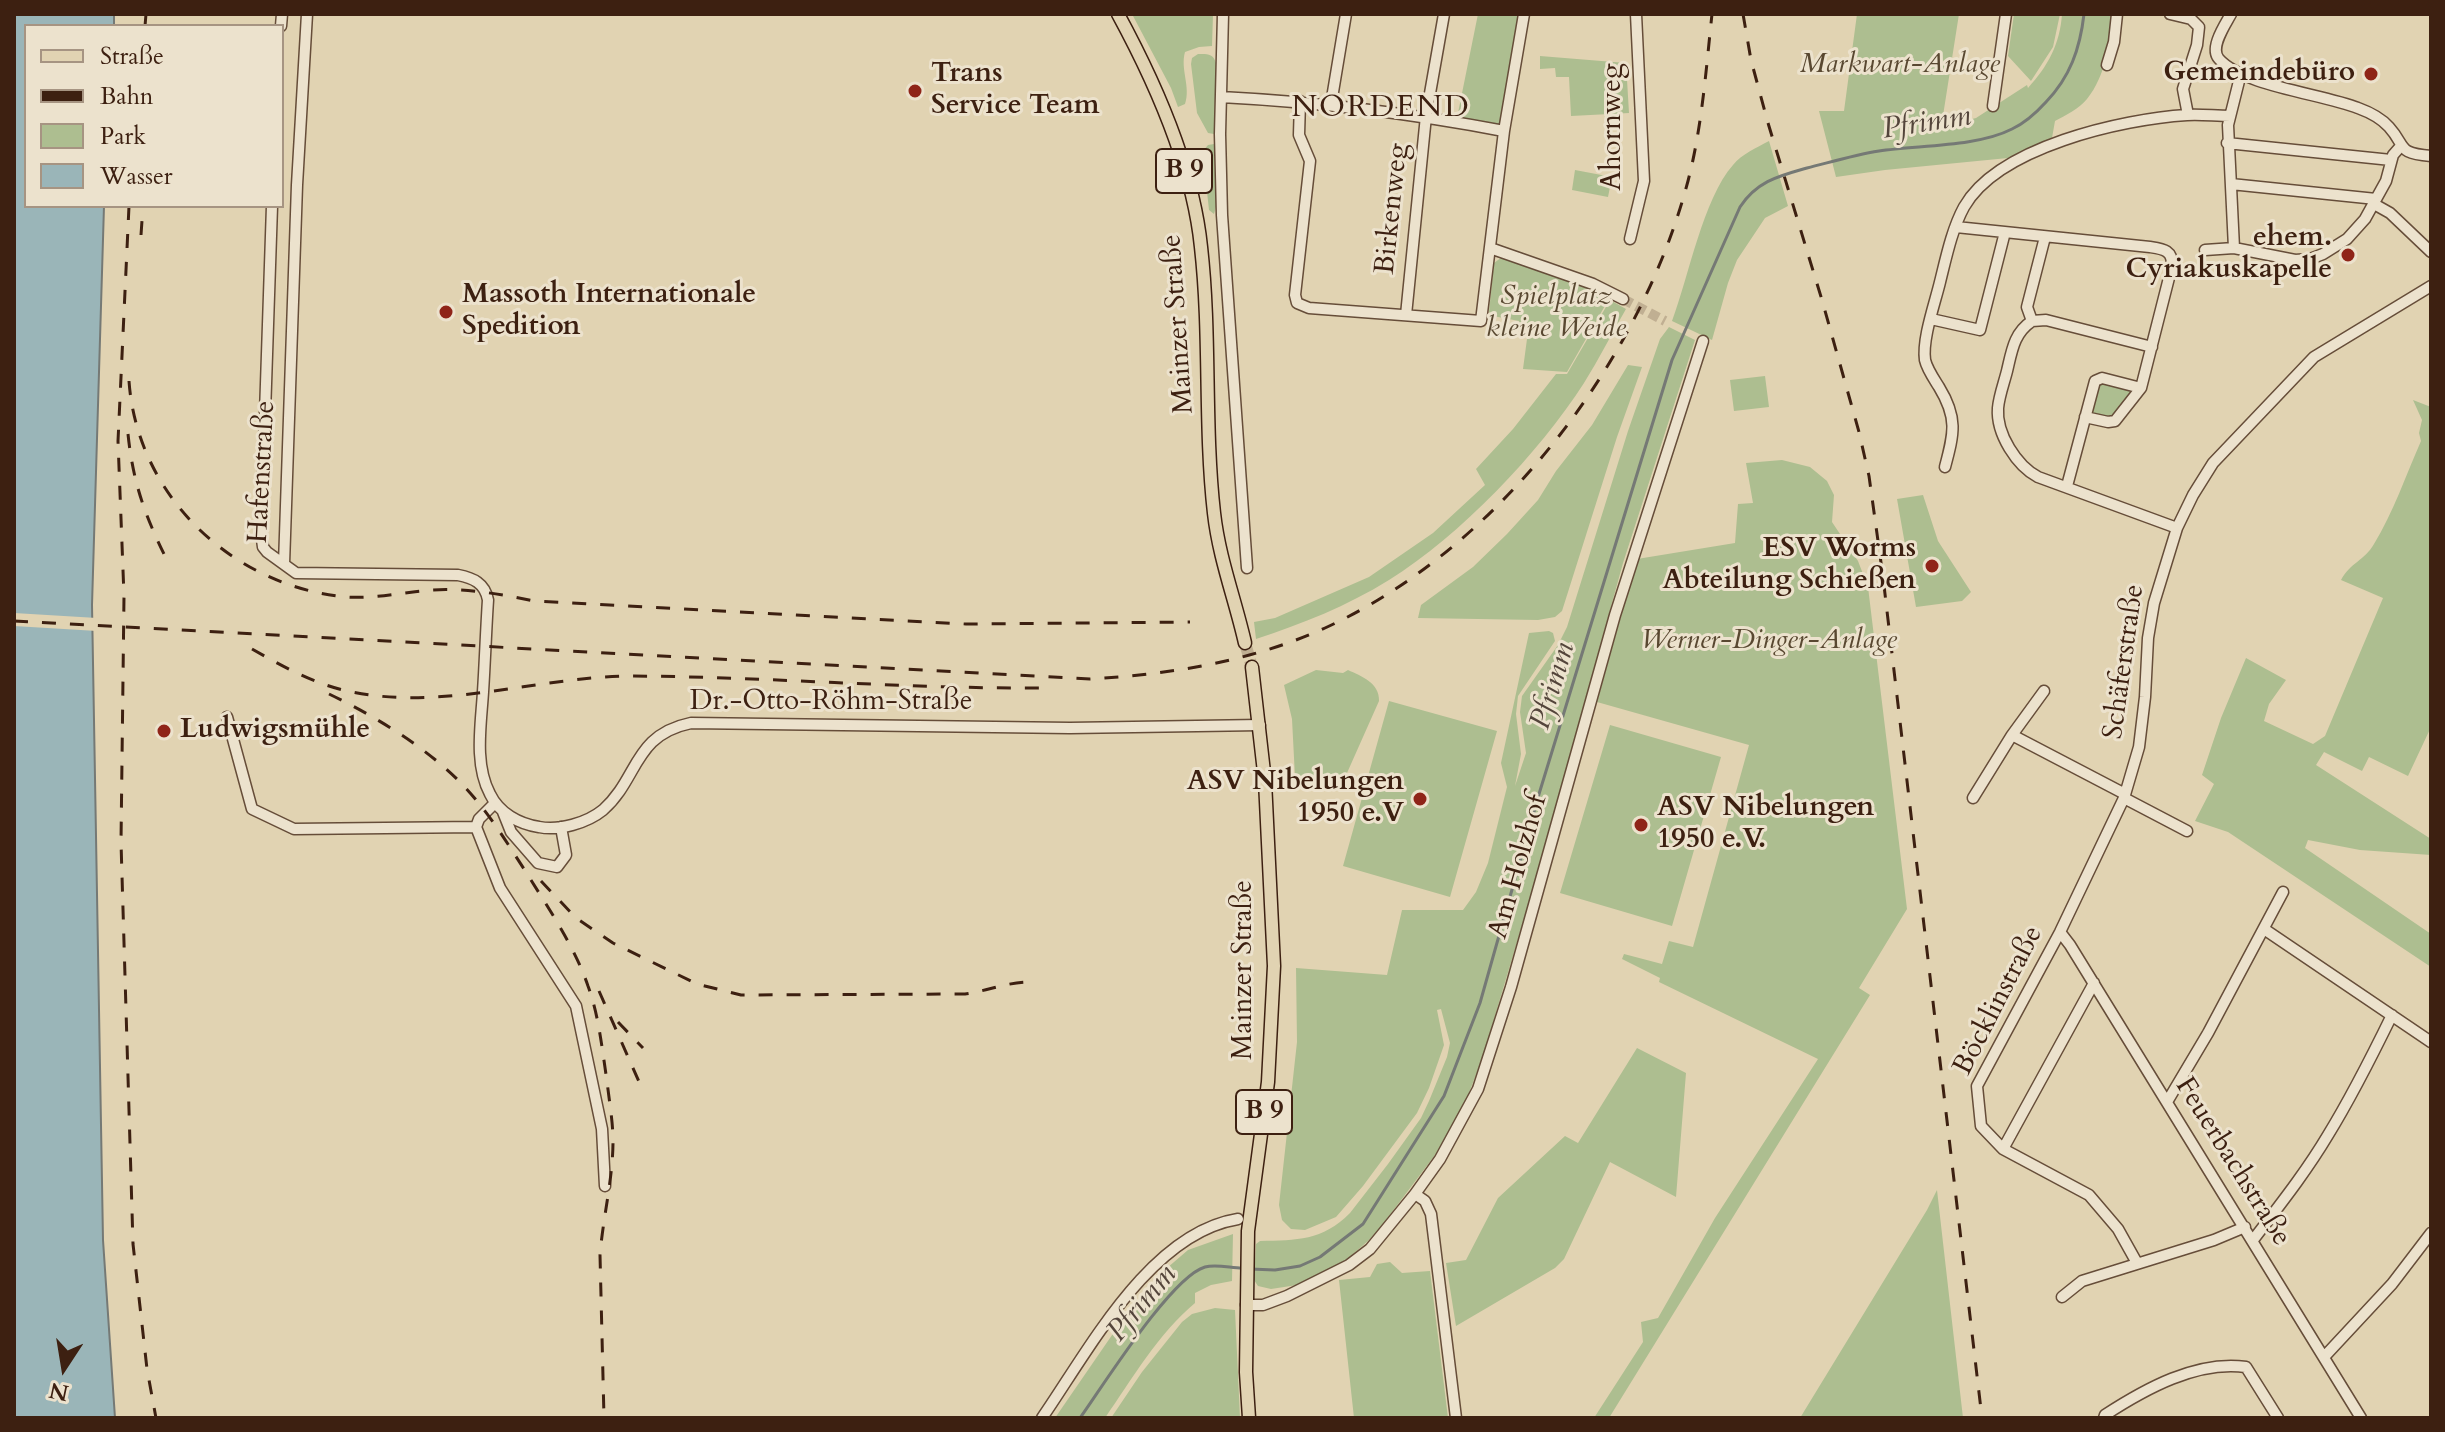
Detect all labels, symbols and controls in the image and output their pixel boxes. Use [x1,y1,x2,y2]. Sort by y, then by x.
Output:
legend [24,24,284,208]
text: Straße [100,40,164,73]
park label: Markwart-Anlage [1800,49,2000,83]
place label: Gemeindebüro [2163,57,2355,91]
place label: Trans Service Team [931,58,1100,124]
street label: Ahornweg [1597,63,1631,191]
marker: Gemeindebüro [2362,65,2380,83]
text: Bahn [100,80,154,113]
marker: Trans Service Team [906,82,924,100]
district label: NORDEND [1291,91,1471,127]
water label: Pfrimm [1880,99,1974,149]
text: Park [100,120,146,153]
street label: Birkenweg [1369,142,1417,276]
road number: B 9 [1156,149,1212,193]
text: Wasser [100,160,173,193]
place label: ehem. Cyriakuskapelle [2125,222,2332,288]
street label: Mainzer Straße [1156,233,1202,415]
marker: ehem. Cyriakuskapelle [2339,246,2357,264]
place label: Massoth Internationale Spedition [462,279,756,345]
park label: Spielplatz kleine Weide [1486,281,1626,347]
marker: Massoth Internationale Spedition [437,303,455,321]
street label: Hafenstraße [242,400,284,544]
place label: ESV Worms Abteilung Schießen [1663,533,1916,599]
marker: ESV Worms Abteilung Schießen [1923,557,1941,575]
street label: Schäferstraße [2098,582,2152,742]
park label: Werner-Dinger-Anlage [1641,625,1897,659]
water label: Pfrimm [1524,638,1584,734]
street label: Dr.-Otto-Röhm-Straße [690,686,972,720]
place label: Ludwigsmühle [180,714,370,748]
marker: Ludwigsmühle [155,722,173,740]
place label: ASV Nibelungen 1950 e.V [1187,766,1404,832]
marker: ASV Nibelungen 1950 e.V [1411,790,1429,808]
street label: Am Holzhof [1482,791,1556,943]
place label: ASV Nibelungen 1950 e.V. [1657,792,1874,858]
marker: ASV Nibelungen 1950 e.V. [1632,816,1650,834]
street label: Mainzer Straße [1228,880,1262,1060]
street label: Böcklinstraße [1947,921,2051,1081]
street label: Feuerbachstraße [2167,1072,2297,1252]
road number: B 9 [1236,1090,1292,1134]
water label: Pfrimm [1100,1258,1186,1350]
north arrow [24,1328,104,1408]
text: N [47,1375,71,1408]

